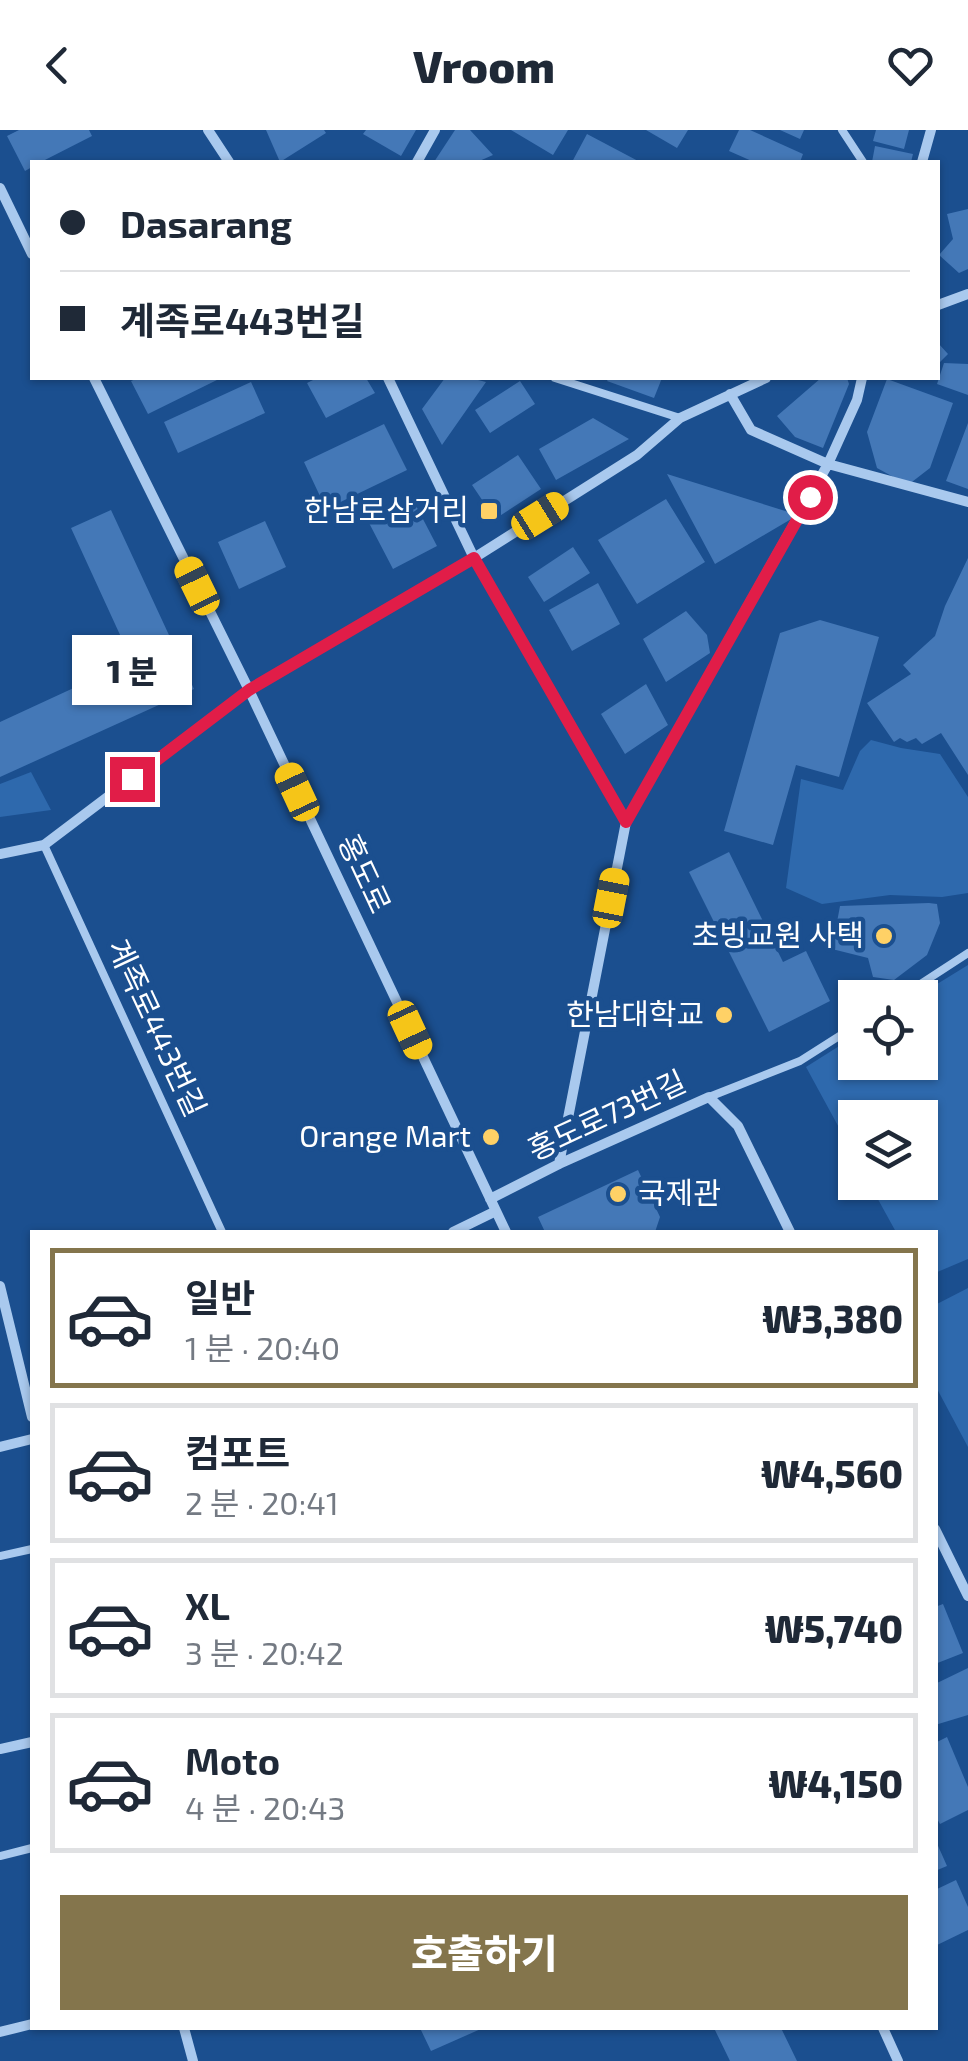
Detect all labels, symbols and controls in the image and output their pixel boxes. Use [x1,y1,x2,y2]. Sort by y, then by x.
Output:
icon: back [30,38,85,93]
text: Vroom [413,38,555,92]
icon: heart [883,38,938,93]
text: Dasarang [120,200,292,246]
text: 계족로443번길 [120,297,365,343]
route start [788,475,833,520]
car [507,487,573,545]
place label: 한남로삼거리 [303,491,469,527]
marker: 한남로삼거리 [478,500,500,522]
car [170,552,224,620]
callout: 1 분 [72,634,192,704]
text: 1 분 [107,651,157,689]
route end [110,757,155,802]
car [271,758,323,826]
street label: 홍도로 [332,828,400,918]
car [591,866,631,930]
place label: 초빙교원 사택 [692,916,864,952]
marker: 초빙교원 사택 [873,925,895,947]
street label: 계족로443번길 [101,933,215,1122]
map controls [838,980,938,1200]
button: locate [838,980,938,1080]
place label: 한남대학교 [566,995,704,1031]
car [384,996,436,1064]
marker: 한남대학교 [713,1004,735,1026]
street label: 홍도로73번길 [521,1062,691,1166]
button: layers [838,1100,938,1200]
place label: Orange Mart [299,1117,471,1153]
marker: Orange Mart [480,1126,502,1148]
place label: 국제관 [638,1174,721,1210]
marker: 국제관 [607,1183,629,1205]
icon: car [65,1273,155,1363]
text: 일반 [185,1274,255,1320]
text: ₩3,380 [762,1295,903,1341]
text: 1 분 · 20:40 [185,1328,340,1366]
icon: car [65,1428,155,1518]
text: 컴포트 [185,1429,290,1475]
text: ₩4,560 [761,1450,903,1496]
text: 2 분 · 20:41 [185,1483,339,1521]
text: XL [185,1582,230,1628]
icon: car [65,1583,155,1673]
text: ₩5,740 [765,1605,903,1651]
text: 3 분 · 20:42 [185,1633,344,1671]
text: Moto [185,1737,280,1783]
icon: car [65,1738,155,1828]
text: ₩4,150 [768,1760,903,1806]
text: 4 분 · 20:43 [185,1788,345,1826]
button: 호출하기 [60,1895,908,2010]

